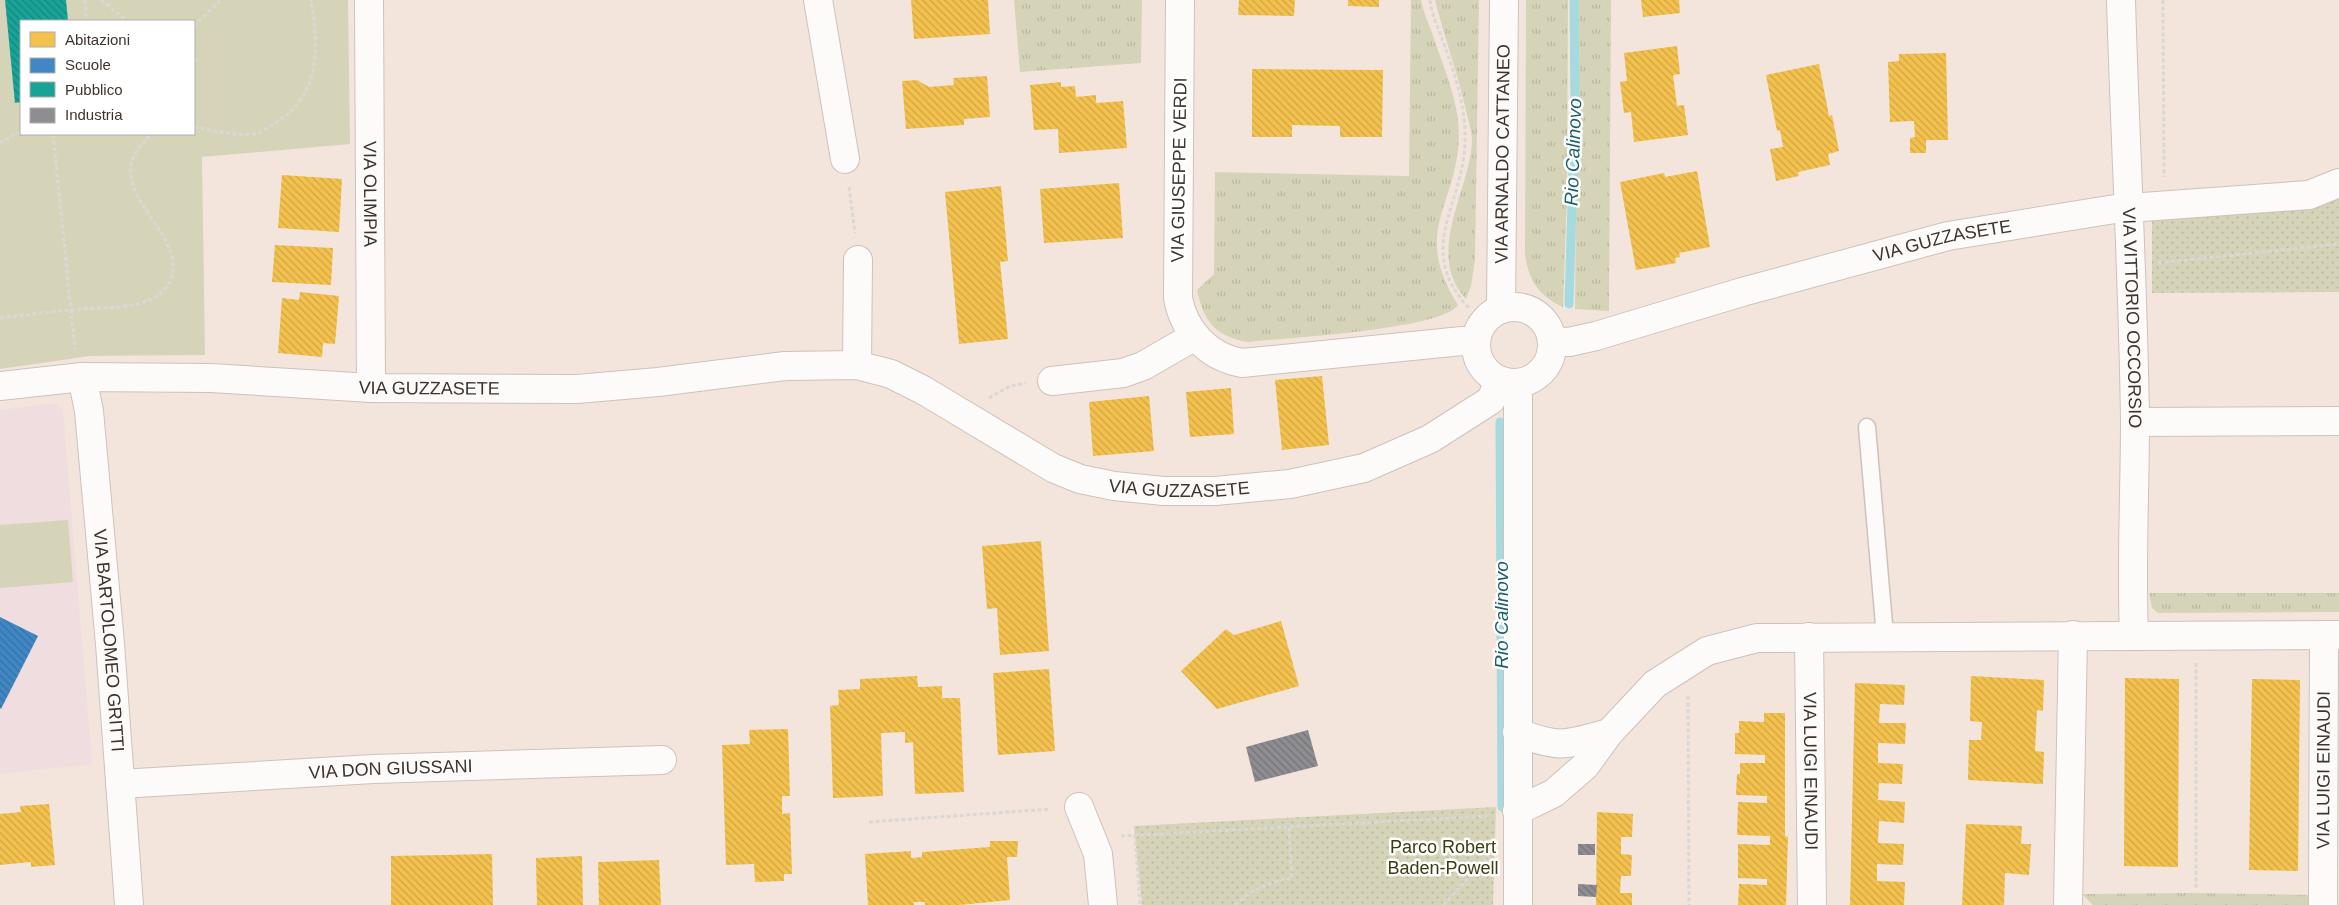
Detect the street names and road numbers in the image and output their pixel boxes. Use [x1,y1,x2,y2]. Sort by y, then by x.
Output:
street label: VIA ARNALDO CATTANEO [1491,44,1514,264]
street label: VIA GIUSEPPE VERDI [1167,77,1191,263]
street label: VIA OLIMPIA [360,141,380,247]
street label: VIA VITTORIO OCCORSIO [2119,207,2145,428]
street label: VIA GUZZASETE [1871,216,2013,266]
street label: VIA GUZZASETE [358,377,500,399]
street label: VIA GUZZASETE [1108,476,1251,501]
street label: VIA BARTOLOMEO GRITTI [90,528,128,753]
street label: VIA LUIGI EINAUDI [2313,691,2334,849]
street label: VIA LUIGI EINAUDI [1800,692,1821,850]
street label: VIA DON GIUSSANI [308,756,473,783]

